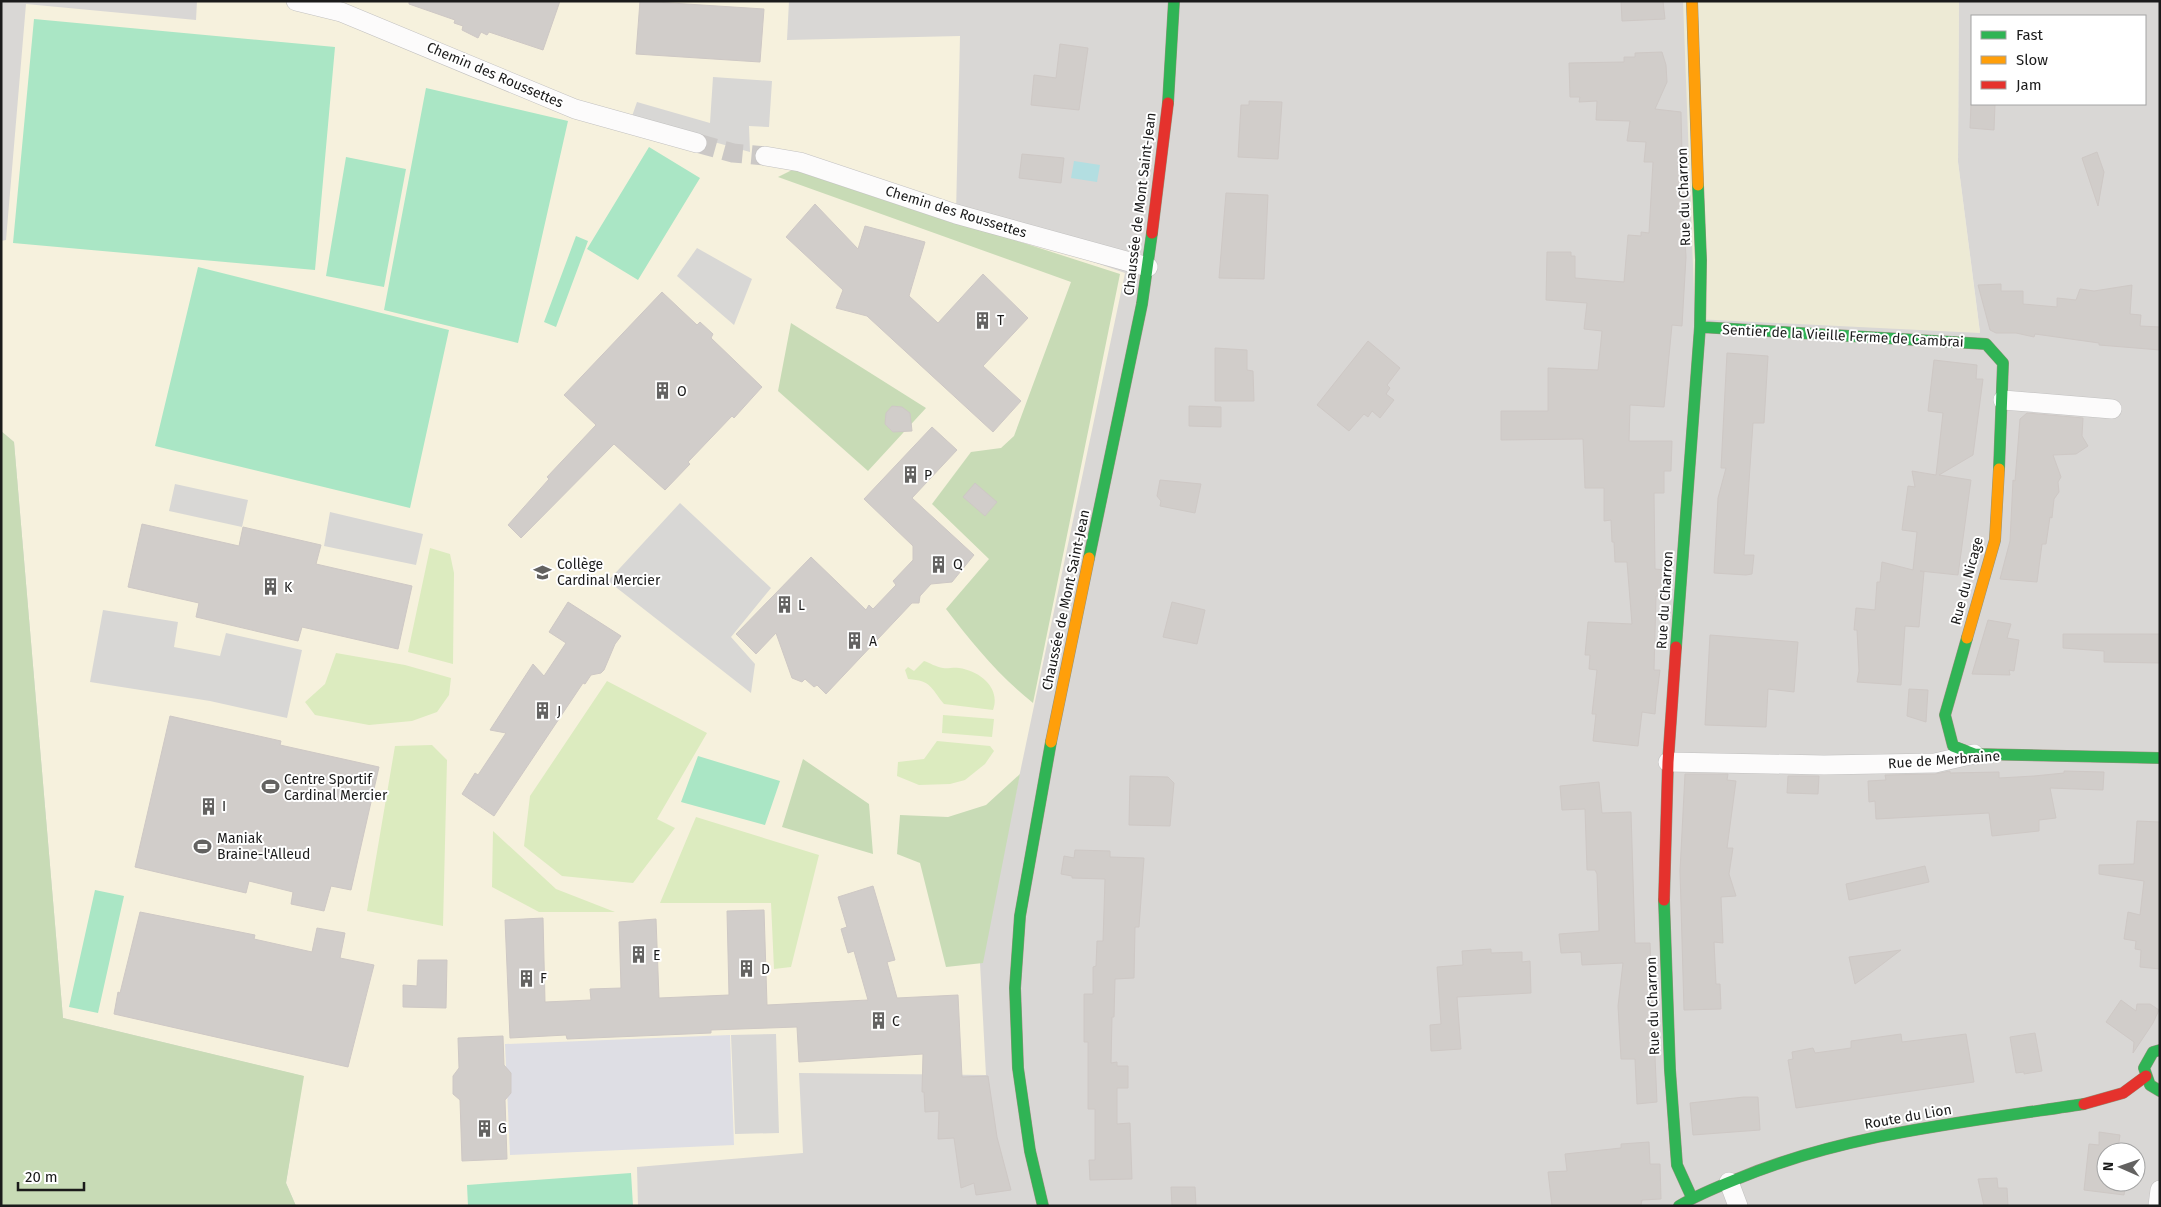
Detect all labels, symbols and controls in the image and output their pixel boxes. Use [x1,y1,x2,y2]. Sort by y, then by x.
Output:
legend [1971,15,2146,105]
text: Fast [2016,26,2043,44]
street label: Chemin des Roussettes [424,38,566,112]
text: Slow [2016,51,2048,69]
text: Jam [2016,76,2042,94]
street label: Chaussée de Mont Saint-Jean [1120,111,1160,297]
street label: Rue du Charron [1674,147,1694,247]
street label: Chemin des Roussettes [883,182,1029,242]
building icon: T [973,310,993,330]
place label: T [997,312,1005,329]
street label: Sentier de la Vieille Ferme de Cambrai [1722,321,1964,351]
building icon: O [653,381,673,401]
place label: O [677,383,687,400]
building icon: P [900,465,920,485]
place label: P [924,467,932,484]
street label: Chaussée de Mont Saint-Jean [1039,508,1093,692]
street label: Rue du Nicage [1947,535,1987,627]
street label: Rue du Charron [1653,550,1677,650]
building icon: Q [929,554,949,574]
place label: Collège Cardinal Mercier [557,556,661,589]
place label: Q [953,556,963,573]
school or university icon: Collège Cardinal Mercier [533,562,553,582]
building icon: K [260,577,280,597]
place label: K [284,579,293,596]
building icon: L [774,595,794,615]
place label: L [798,597,805,614]
building icon: A [845,631,865,651]
place label: A [869,633,877,650]
building icon: J [533,701,553,721]
place label: J [557,703,561,720]
street label: Rue de Merbraine [1887,748,2001,772]
place label: Centre Sportif Cardinal Mercier [284,771,388,804]
sports icon: Centre Sportif Cardinal Mercier [260,777,280,797]
building icon: I [198,796,218,816]
place label: I [222,798,226,815]
place label: Maniak Braine-l'Alleud [217,830,310,863]
sports icon: Maniak Braine-l'Alleud [193,836,213,856]
building icon: E [629,945,649,965]
place label: E [653,947,661,964]
street label: Rue du Charron [1643,956,1663,1056]
building icon: D [737,959,757,979]
place label: D [761,961,770,978]
building icon: F [516,968,536,988]
place label: F [540,970,547,987]
building icon: C [868,1011,888,1031]
place label: C [892,1013,900,1030]
street label: Route du Lion [1863,1101,1953,1133]
building icon: G [474,1118,494,1138]
place label: G [498,1120,507,1137]
north arrow [2096,1142,2146,1192]
scale bar [18,1160,84,1192]
text: N [2100,1162,2117,1172]
text: 20 m [25,1168,58,1186]

